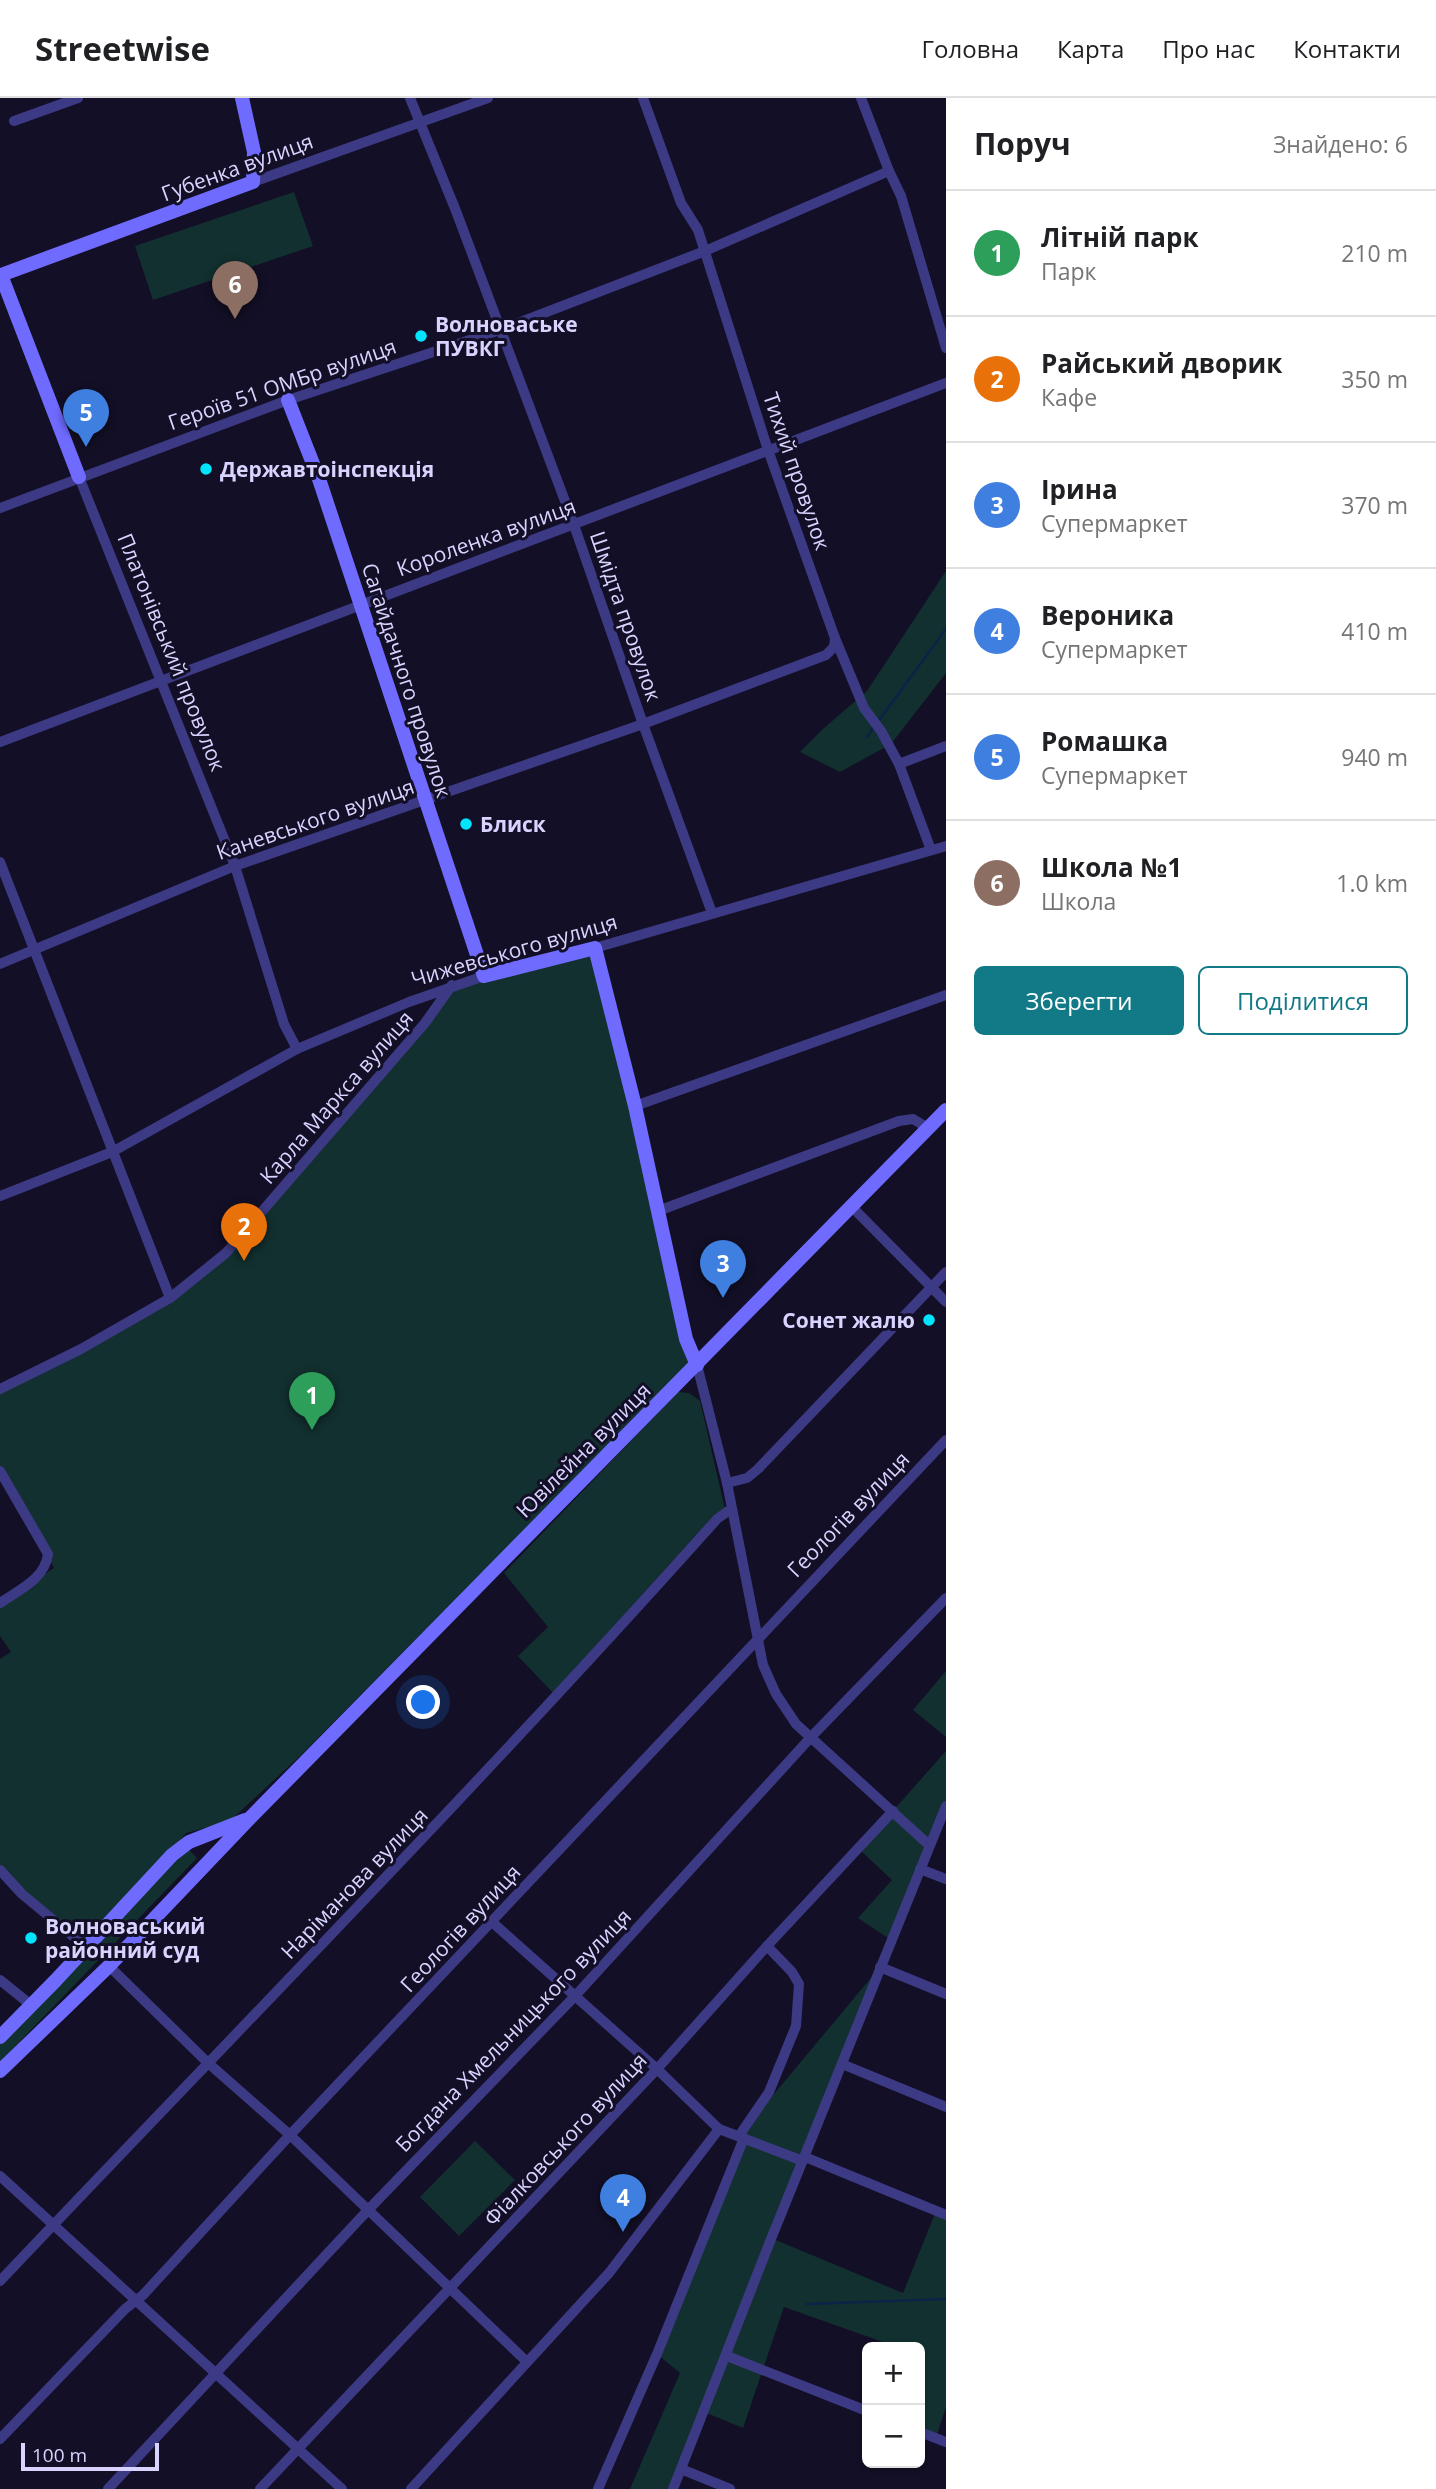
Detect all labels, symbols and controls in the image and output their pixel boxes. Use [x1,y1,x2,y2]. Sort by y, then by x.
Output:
text: Streetwise [35,26,210,71]
text: Головна [922,32,1019,65]
text: Карта [1057,32,1124,65]
text: Про нас [1162,32,1255,65]
text: Контакти [1293,32,1401,65]
text: Поруч [974,123,1071,164]
street label: Губенка вулиця [157,127,317,207]
text: Знайдено: 6 [1273,128,1408,160]
text: Літній парк [1041,219,1199,255]
text: 1 [990,237,1004,269]
text: 210 m [1341,237,1408,269]
text: Парк [1041,255,1096,287]
pin: 6 [212,261,258,319]
place label: Волноваське ПУВКГ [435,310,578,362]
marker: Волноваське ПУВКГ [413,328,429,344]
street label: Героїв 51 ОМБр вулиця [164,332,400,436]
text: Райський дворик [1041,345,1282,381]
text: 2 [990,363,1004,395]
text: 350 m [1341,363,1408,395]
text: Кафе [1041,381,1097,413]
pin: 5 [63,389,109,447]
street label: Тихий провулок [757,389,837,554]
place label: Державтоінспекція [220,455,434,483]
marker: Державтоінспекція [198,461,214,477]
text: Ірина [1041,471,1118,507]
text: 3 [990,489,1004,521]
text: 370 m [1341,489,1408,521]
street label: Короленка вулиця [393,492,579,582]
text: Супермаркет [1041,507,1188,539]
street label: Шмідта провулок [584,527,668,705]
street label: Платонівський провулок [111,529,233,775]
street label: Сагайдачного провулок [356,559,458,801]
text: Вероника [1041,597,1174,633]
text: 4 [990,615,1004,647]
text: 410 m [1341,615,1408,647]
text: Супермаркет [1041,633,1188,665]
text: Ромашка [1041,723,1168,759]
text: 5 [990,741,1004,773]
text: 940 m [1341,741,1408,773]
text: Супермаркет [1041,759,1188,791]
street label: Каневського вулиця [212,772,418,866]
place label: Блиск [480,810,546,838]
marker: Блиск [458,816,474,832]
text: Школа №1 [1041,849,1182,885]
text: 6 [990,867,1004,899]
text: 1.0 km [1336,867,1408,899]
text: Школа [1041,885,1116,917]
street label: Чижевського вулиця [408,907,620,993]
button: Зберегти [974,966,1184,1035]
button: Поділитися [1198,966,1408,1035]
street label: Карла Маркса вулиця [253,1005,419,1189]
pin: 2 [221,1203,267,1261]
pin: 3 [700,1240,746,1298]
place label: Сонет жалю [782,1306,915,1334]
marker: Сонет жалю [921,1312,937,1328]
pin: 1 [289,1372,335,1430]
street label: Ювілейна вулиця [510,1377,656,1523]
street label: Геологів вулиця [781,1445,915,1583]
your location [406,1685,440,1719]
street label: Наріманова вулиця [274,1801,434,1965]
street label: Геологів вулиця [394,1858,526,1998]
street label: Богдана Хмельницького вулиця [389,1902,637,2158]
place label: Волноваський районний суд [45,1912,205,1964]
marker: Волноваський районний суд [23,1930,39,1946]
street label: Фіалковського вулиця [477,2046,653,2232]
pin: 4 [600,2174,646,2232]
map controls [862,2342,925,2468]
button: + [862,2342,925,2405]
button: − [862,2405,925,2468]
scale bar [21,2440,159,2472]
text: 100 m [32,2442,87,2468]

